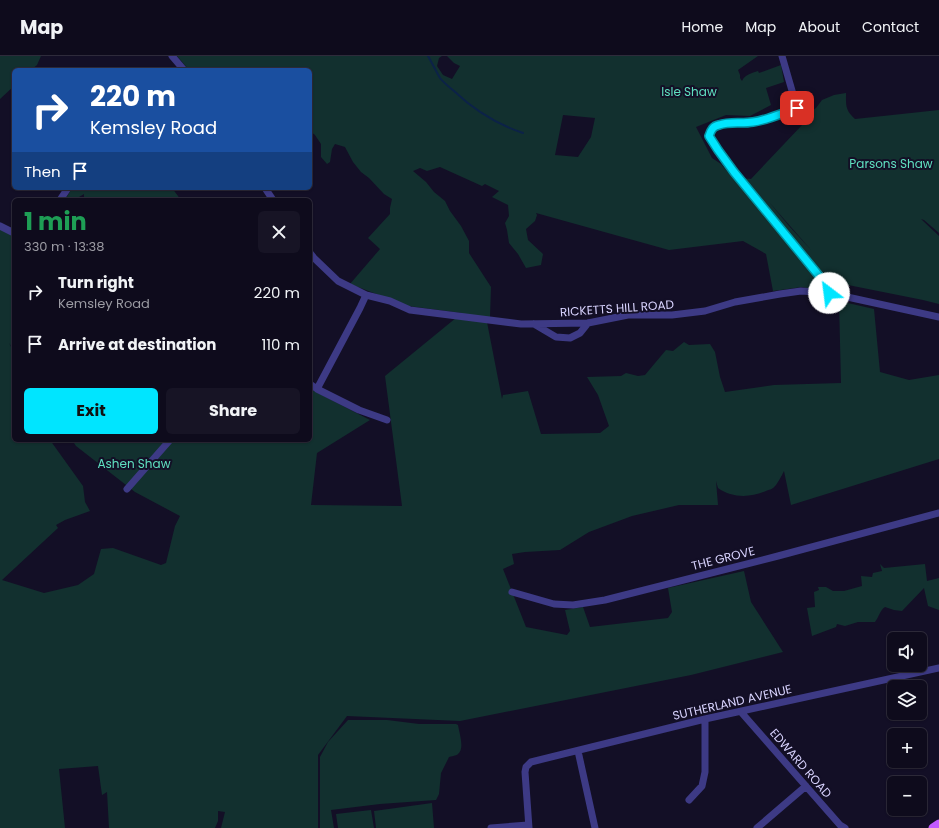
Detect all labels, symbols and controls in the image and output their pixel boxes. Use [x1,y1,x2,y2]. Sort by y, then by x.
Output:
text: Map [20,14,63,41]
text: Home [681,17,723,37]
text: Map [745,17,776,37]
text: About [798,17,840,37]
text: Contact [862,17,919,37]
text: 220 m [90,77,176,116]
park label: Isle Shaw [661,83,717,100]
icon: right [24,84,76,136]
pin [780,91,814,125]
icon: arrive [786,97,808,119]
text: Kemsley Road [90,115,217,140]
park label: Parsons Shaw [849,155,933,172]
icon: arrive [69,160,91,182]
text: Then [24,161,61,182]
text: 1 min [24,205,87,238]
button: close [258,211,300,253]
text: 330 m · 13:38 [24,237,104,256]
text: Turn right [58,272,134,293]
position arrow [808,272,850,314]
icon: right [24,281,46,303]
text: 220 m [254,282,300,303]
text: Kemsley Road [58,294,150,313]
street label: RICKETTS HILL ROAD [559,296,675,320]
icon: arrive [24,333,46,355]
text: Arrive at destination [58,334,216,355]
text: 110 m [262,334,300,355]
button: Exit [24,388,158,434]
button: Share [166,388,300,434]
park label: Ashen Shaw [97,455,171,472]
street label: THE GROVE [690,542,756,574]
map controls [887,632,927,816]
button: sound [887,632,927,672]
street label: SUTHERLAND AVENUE [671,680,793,724]
button: layers [887,680,927,720]
street label: EDWARD ROAD [766,725,836,801]
button: + [887,728,927,768]
button: − [887,776,927,816]

